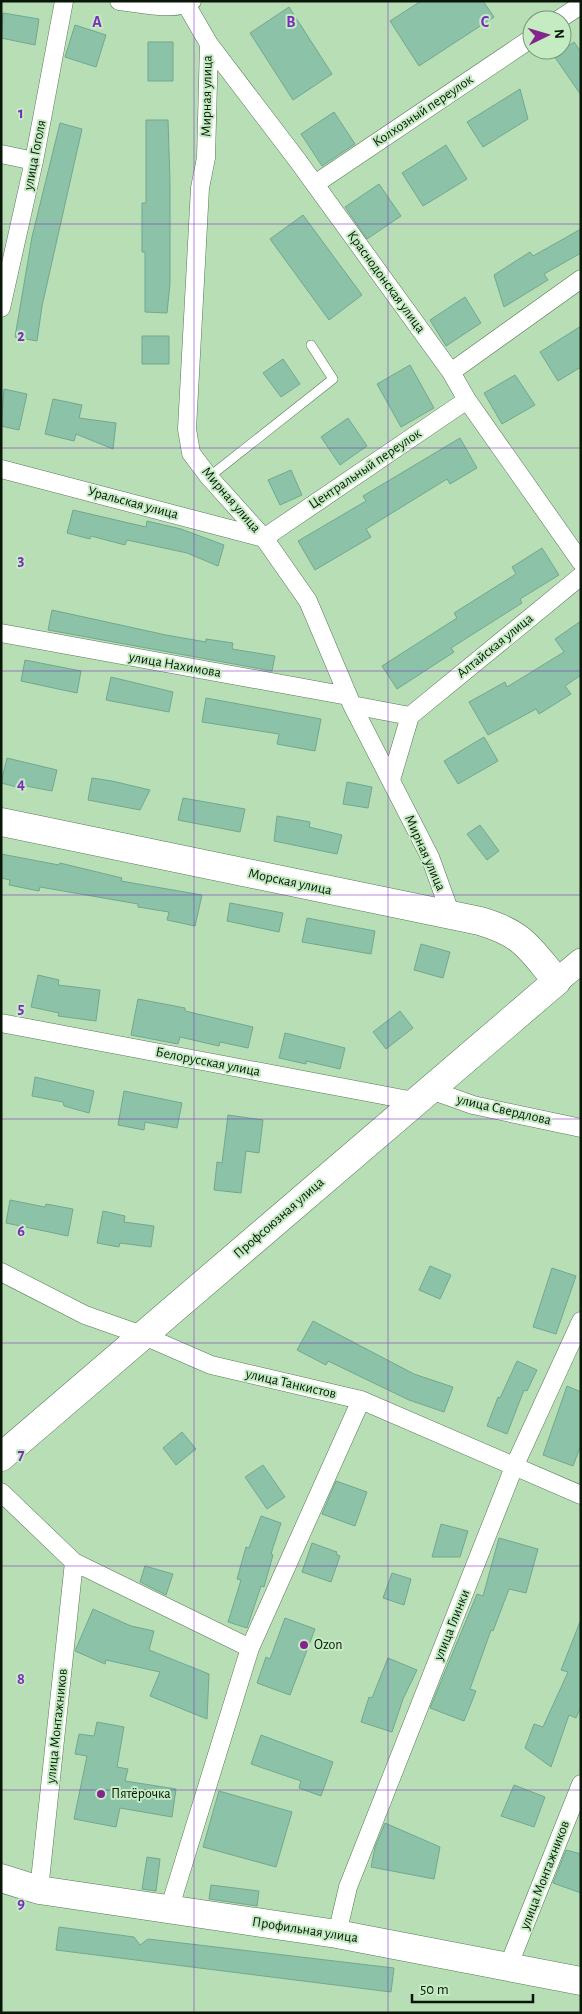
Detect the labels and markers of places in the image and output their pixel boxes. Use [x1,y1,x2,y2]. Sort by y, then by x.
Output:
place label: Ozon [314,1638,342,1652]
marker: Ozon [298,1639,310,1651]
place label: Пятёрочка [111,1787,171,1801]
marker: Пятёрочка [95,1788,107,1800]

